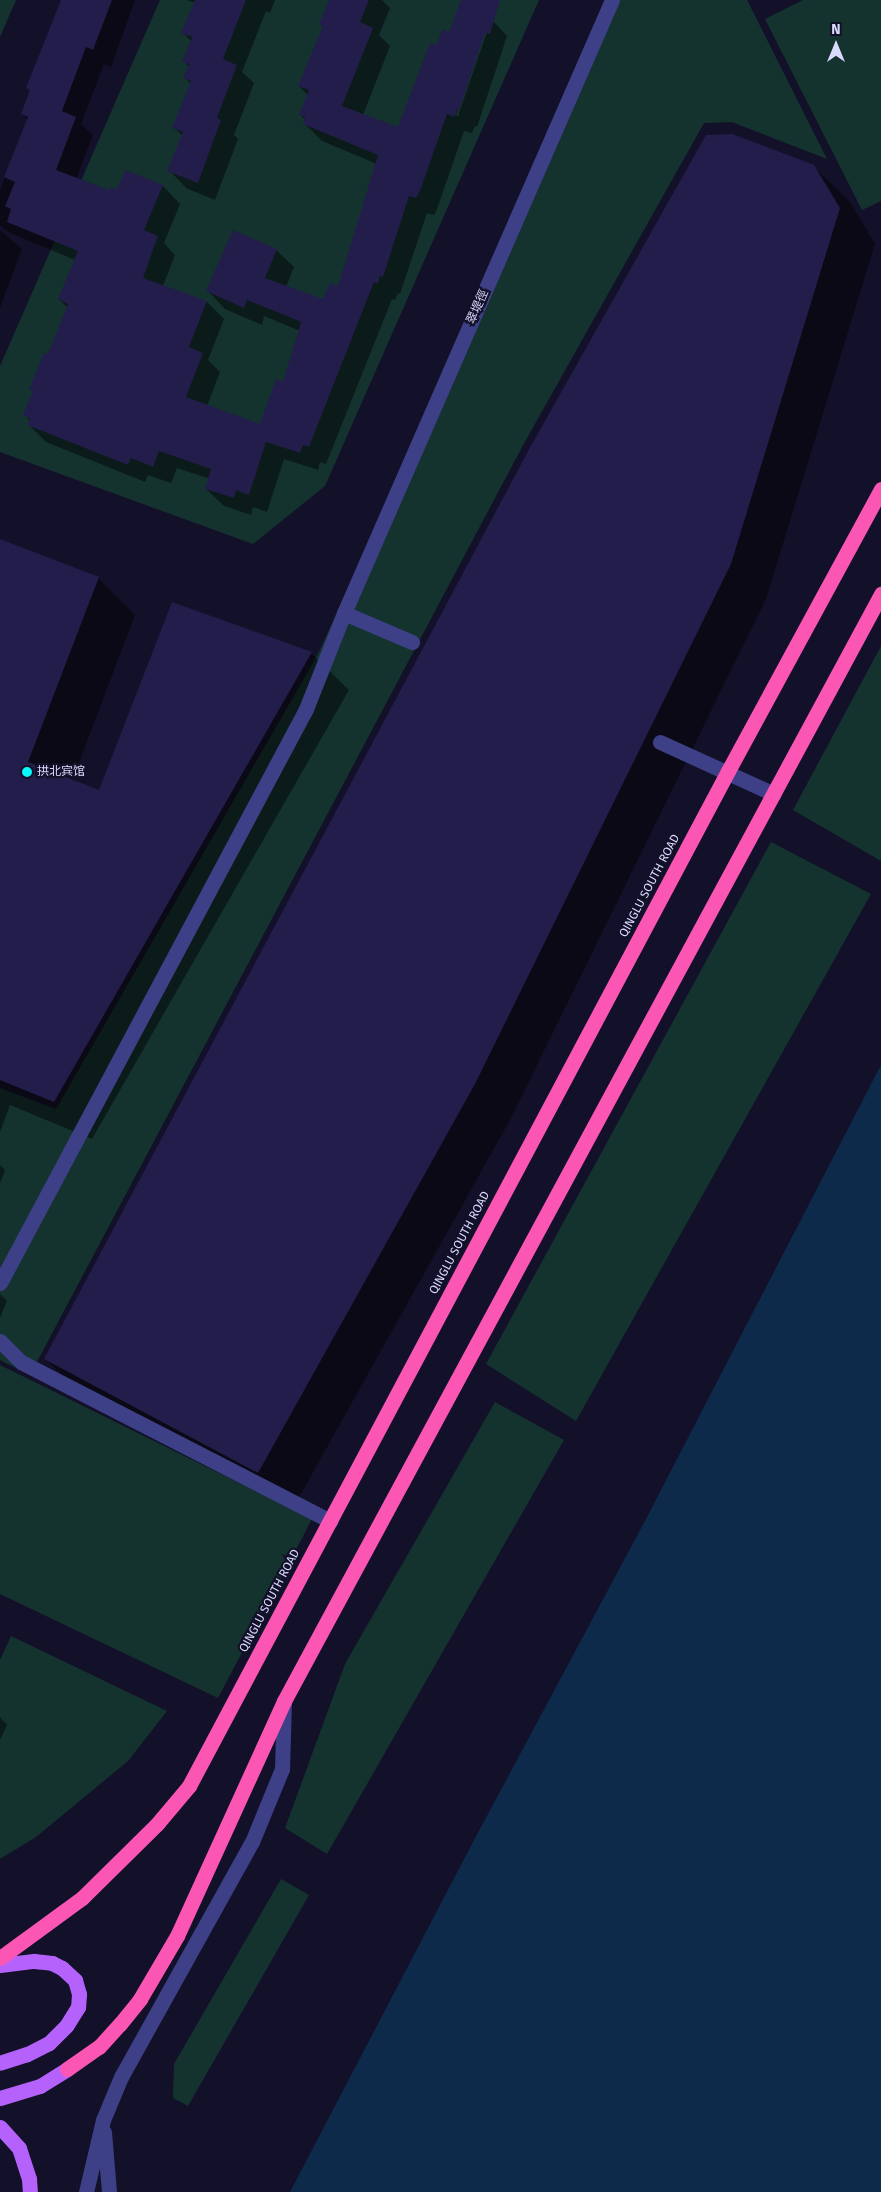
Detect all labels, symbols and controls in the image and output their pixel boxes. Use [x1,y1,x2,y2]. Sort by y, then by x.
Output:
north arrow [811,20,861,70]
text: N [831,21,841,38]
street label: 翠堤徑 [464,288,492,326]
place label: 拱北宾馆 [37,765,85,779]
marker: 拱北宾馆 [21,766,33,778]
street label: QINGLU SOUTH ROAD [617,832,683,940]
street label: QINGLU SOUTH ROAD [427,1189,493,1297]
street label: QINGLU SOUTH ROAD [237,1547,303,1655]

